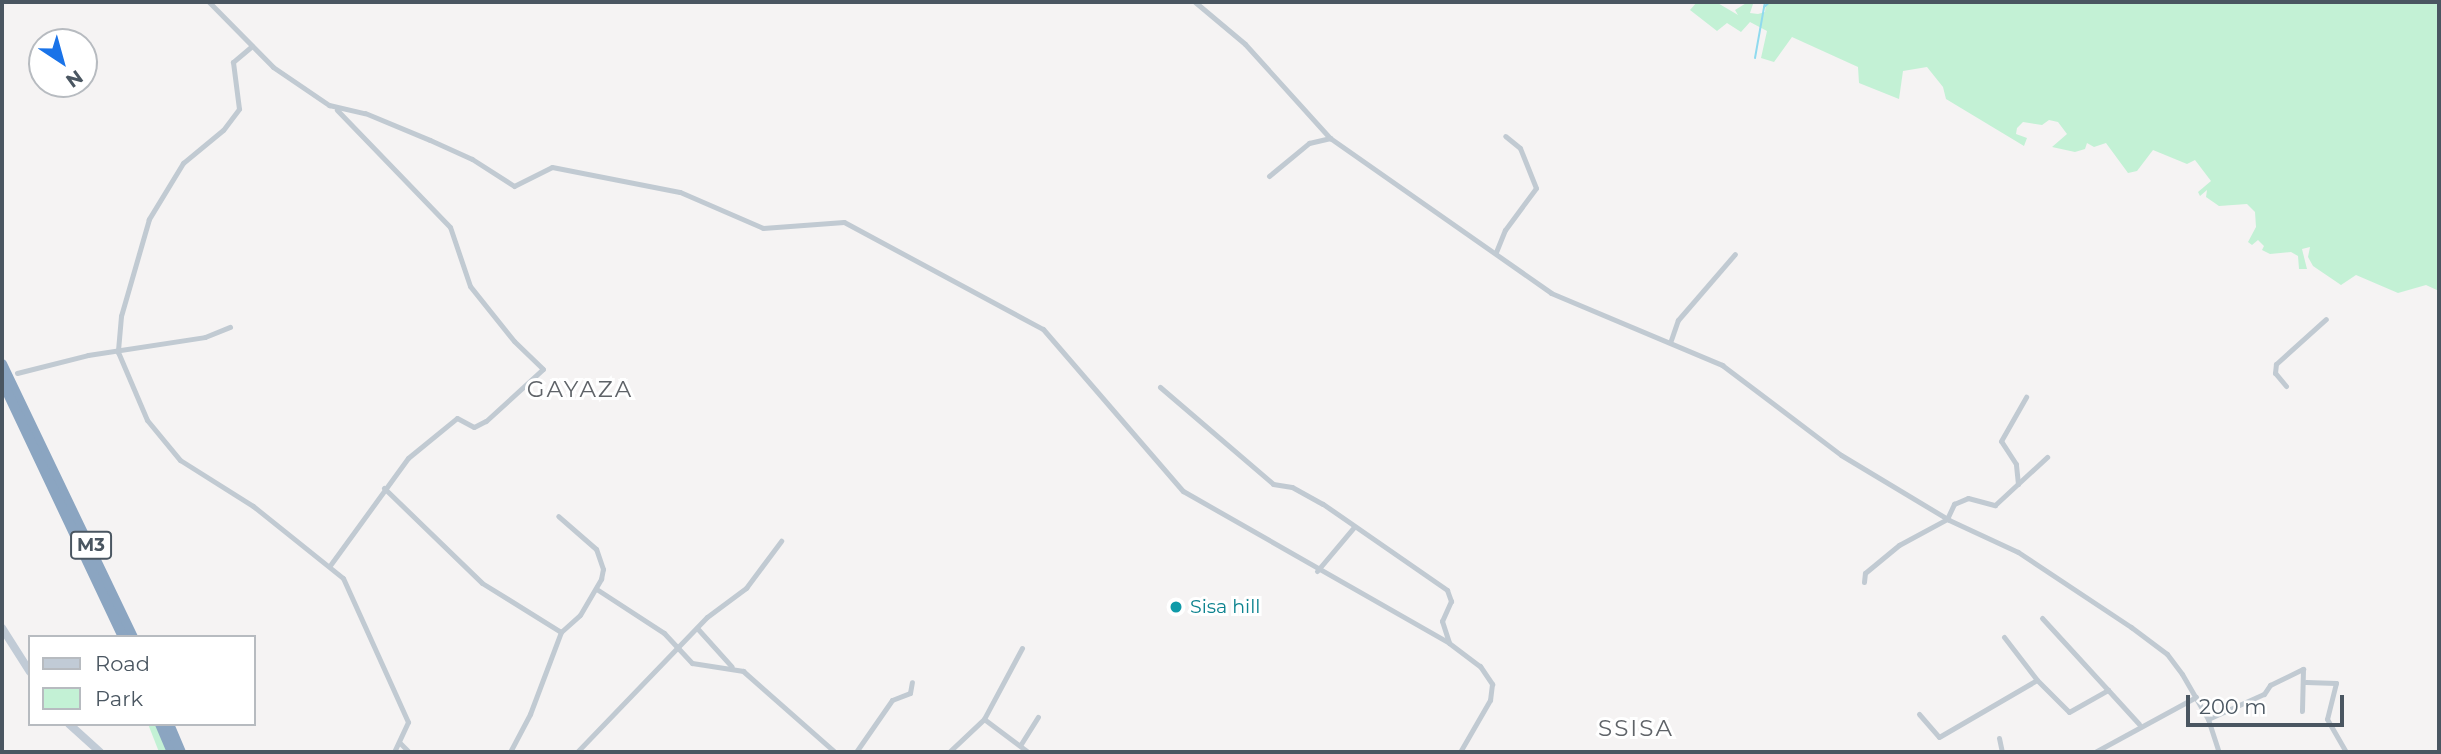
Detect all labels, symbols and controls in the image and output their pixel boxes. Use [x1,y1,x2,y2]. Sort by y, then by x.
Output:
north arrow [28,28,98,98]
text: N [61,65,87,93]
district label: GAYAZA [527,375,633,403]
road number: M3 [70,530,112,560]
place label: Sisa hill [1190,596,1260,618]
marker: Sisa hill [1168,599,1184,615]
legend [28,635,256,726]
text: Road [95,651,150,676]
scale bar [2189,680,2346,724]
text: Park [95,686,143,711]
text: 200 m [2199,694,2266,719]
district label: SSISA [1599,714,1673,742]

